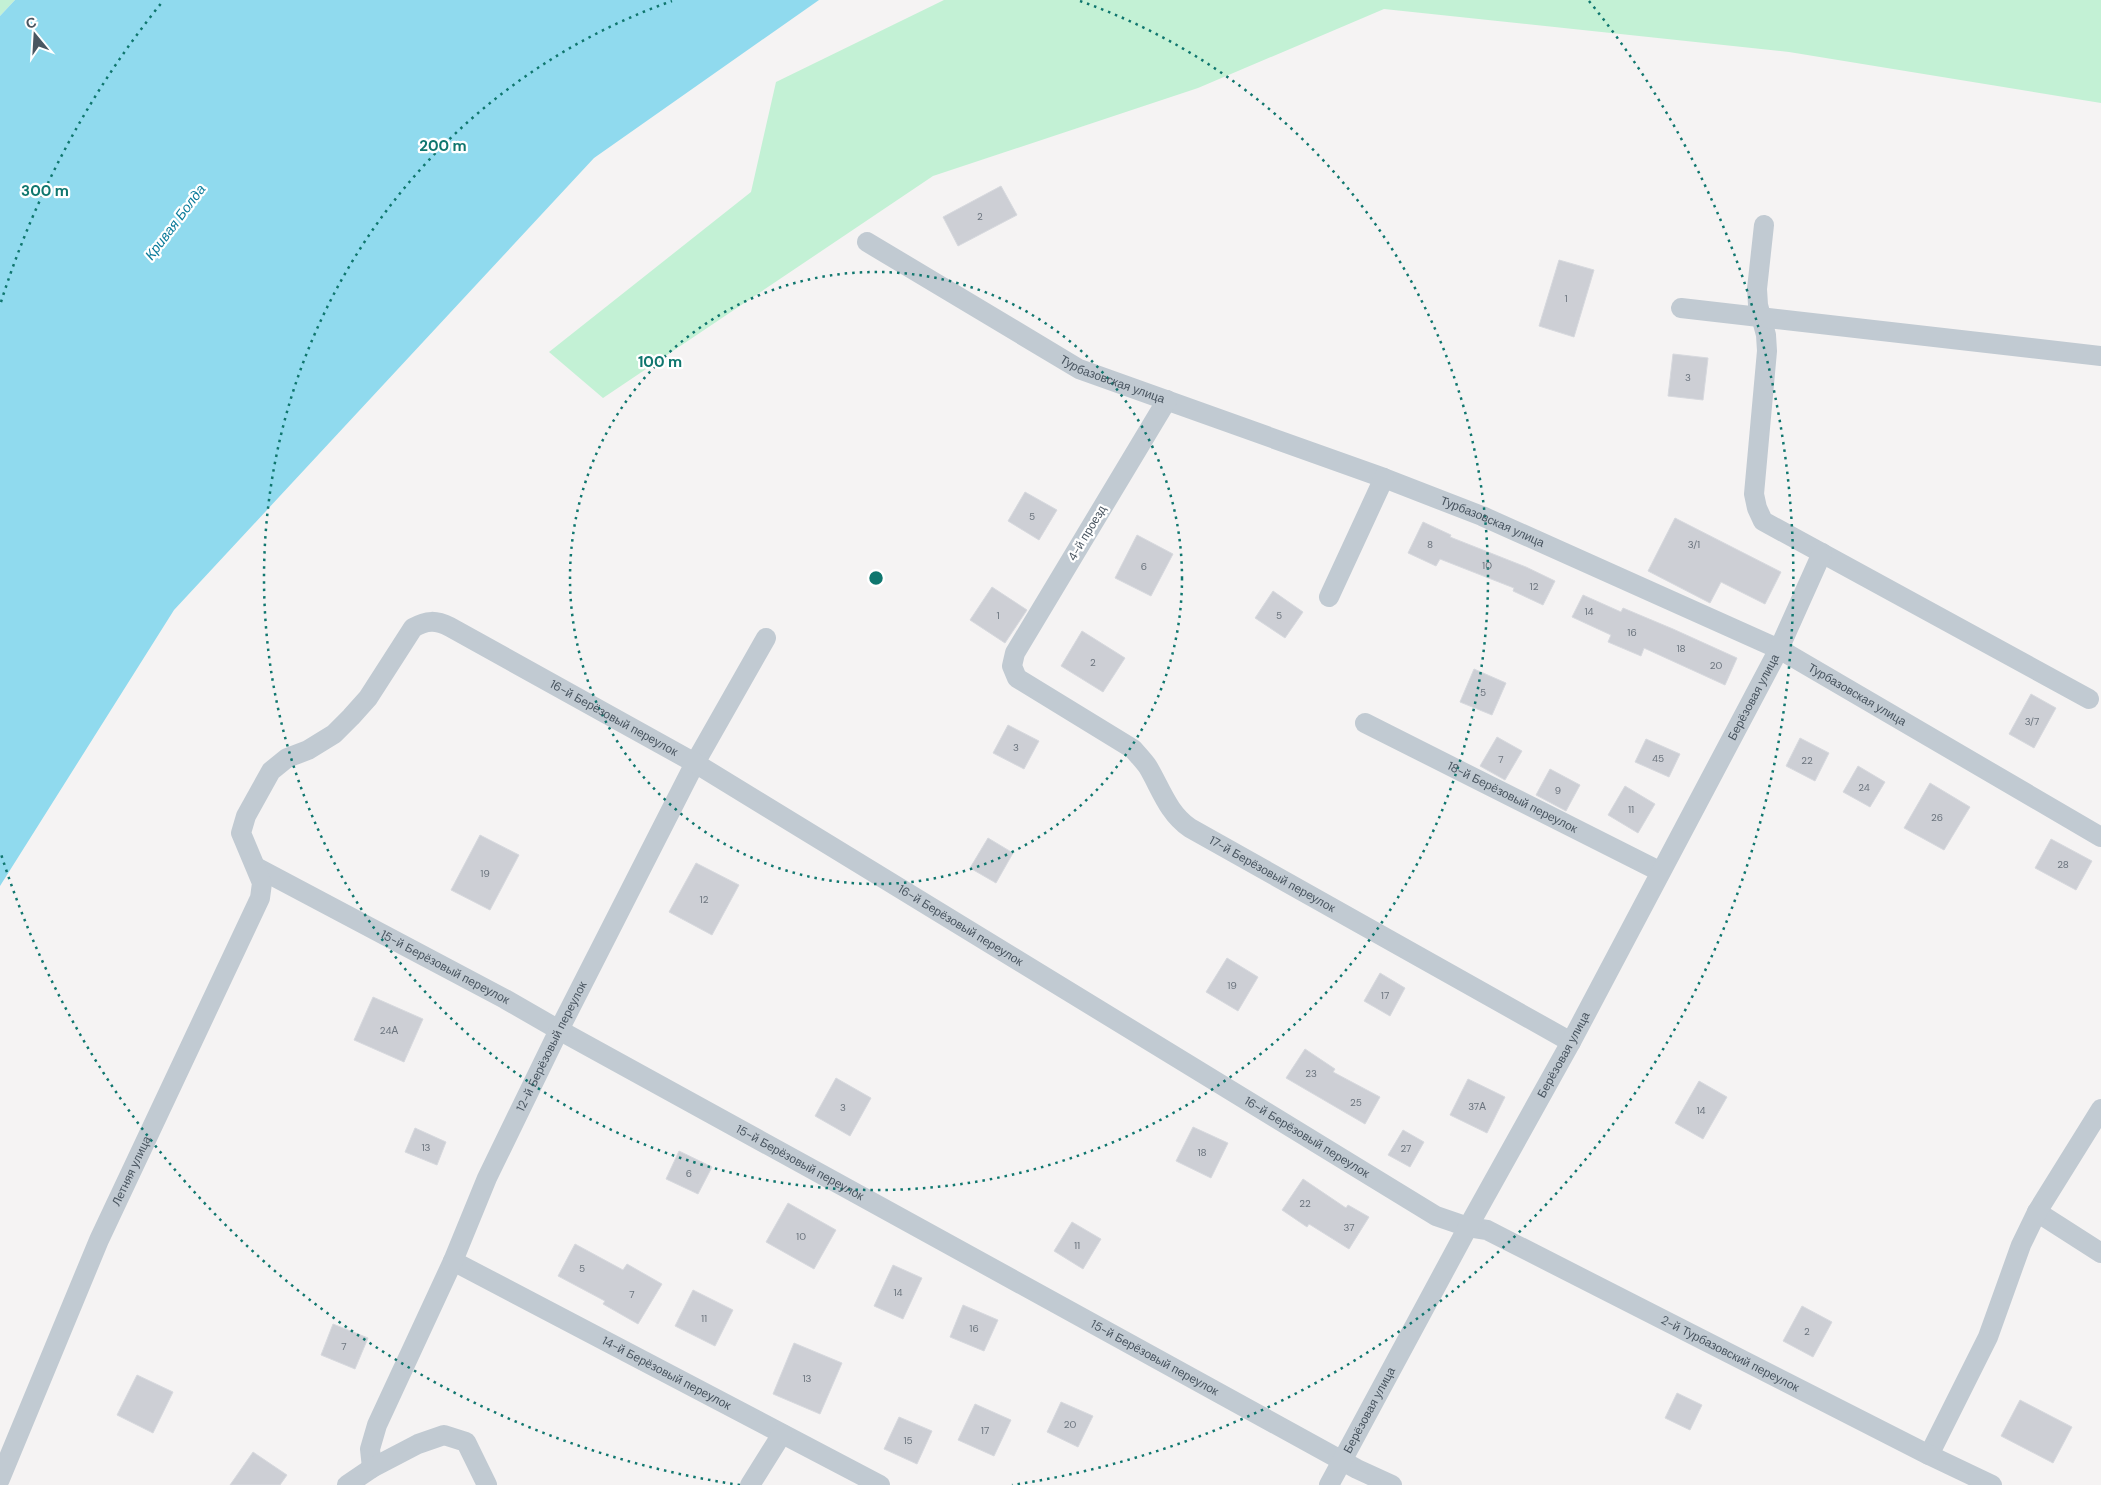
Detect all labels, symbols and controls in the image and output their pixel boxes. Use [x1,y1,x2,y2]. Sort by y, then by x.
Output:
north arrow [10,10,60,60]
text: С [23,13,39,33]
text: 200 m [419,136,467,156]
water label: Кривая Болда [141,180,209,263]
text: 300 m [21,181,69,201]
house number: 2 [977,210,983,223]
house number: 1 [1564,292,1568,305]
street label: Турбазовская улица [1057,351,1167,407]
text: 100 m [638,352,682,372]
house number: 3 [1685,371,1691,384]
street label: Турбазовская улица [1438,493,1547,551]
street label: 4-й проезд [1064,502,1110,564]
house number: 5 [1029,510,1035,523]
house number: 8 [1427,538,1433,551]
house number: 3/1 [1688,538,1700,551]
house number: 10 [1482,559,1492,572]
house number: 6 [1141,560,1147,573]
centre of rings [867,569,885,587]
house number: 12 [1530,580,1539,593]
house number: 14 [1584,605,1594,618]
house number: 1 [996,609,1000,622]
house number: 5 [1276,609,1282,622]
house number: 16 [1627,626,1637,639]
house number: 18 [1676,642,1686,655]
street label: Берёзовая улица [1724,651,1783,743]
house number: 2 [1090,656,1096,669]
house number: 20 [1710,659,1722,672]
street label: Турбазовская улица [1805,660,1910,730]
street label: 16-й Берёзовый переулок [547,676,681,760]
house number: 5 [1480,686,1486,699]
house number: 3/7 [2025,715,2039,728]
house number: 3 [1013,741,1019,754]
house number: 45 [1652,752,1664,765]
house number: 7 [1498,753,1504,766]
house number: 22 [1801,754,1813,767]
street label: 18-й Берёзовый переулок [1445,758,1581,837]
house number: 24 [1858,781,1870,794]
house number: 9 [1555,784,1561,797]
house number: 11 [1628,803,1634,816]
house number: 26 [1931,811,1943,824]
street label: 17-й Берёзовый переулок [1206,832,1339,916]
house number: 28 [2057,858,2069,871]
house number: 19 [480,867,490,880]
street label: 16-й Берёзовый переулок [895,881,1027,970]
house number: 12 [700,893,709,906]
street label: 15-й Берёзовый переулок [378,927,513,1008]
street label: 12-й Берёзовый переулок [513,978,591,1114]
house number: 19 [1227,979,1237,992]
house number: 17 [1381,989,1389,1002]
street label: Берёзовая улица [1534,1009,1594,1101]
house number: 24А [380,1024,398,1037]
house number: 23 [1305,1067,1317,1080]
street label: 16-й Берёзовый переулок [1241,1093,1373,1182]
house number: 25 [1350,1096,1362,1109]
house number: 37А [1468,1100,1486,1113]
house number: 3 [840,1101,846,1114]
house number: 14 [1696,1104,1706,1117]
street label: 15-й Берёзовый переулок [733,1121,867,1204]
street label: Летняя улица [108,1133,155,1209]
house number: 13 [421,1141,431,1154]
house number: 27 [1401,1142,1411,1155]
house number: 18 [1197,1146,1207,1159]
house number: 6 [686,1167,692,1180]
house number: 22 [1299,1197,1311,1210]
house number: 37 [1343,1221,1355,1234]
house number: 10 [796,1230,806,1243]
house number: 11 [1074,1239,1080,1252]
house number: 5 [579,1262,585,1275]
house number: 14 [893,1286,903,1299]
house number: 7 [629,1288,635,1301]
house number: 11 [701,1312,707,1325]
street label: 2-й Турбазовский переулок [1658,1312,1802,1396]
street label: 15-й Берёзовый переулок [1088,1316,1222,1400]
house number: 16 [969,1322,979,1335]
house number: 2 [1804,1325,1810,1338]
street label: 14-й Берёзовый переулок [599,1333,734,1414]
house number: 7 [341,1340,347,1353]
street label: Берёзовая улица [1340,1364,1399,1456]
house number: 13 [802,1372,812,1385]
house number: 20 [1064,1418,1076,1431]
house number: 17 [981,1424,989,1437]
house number: 15 [903,1434,913,1447]

